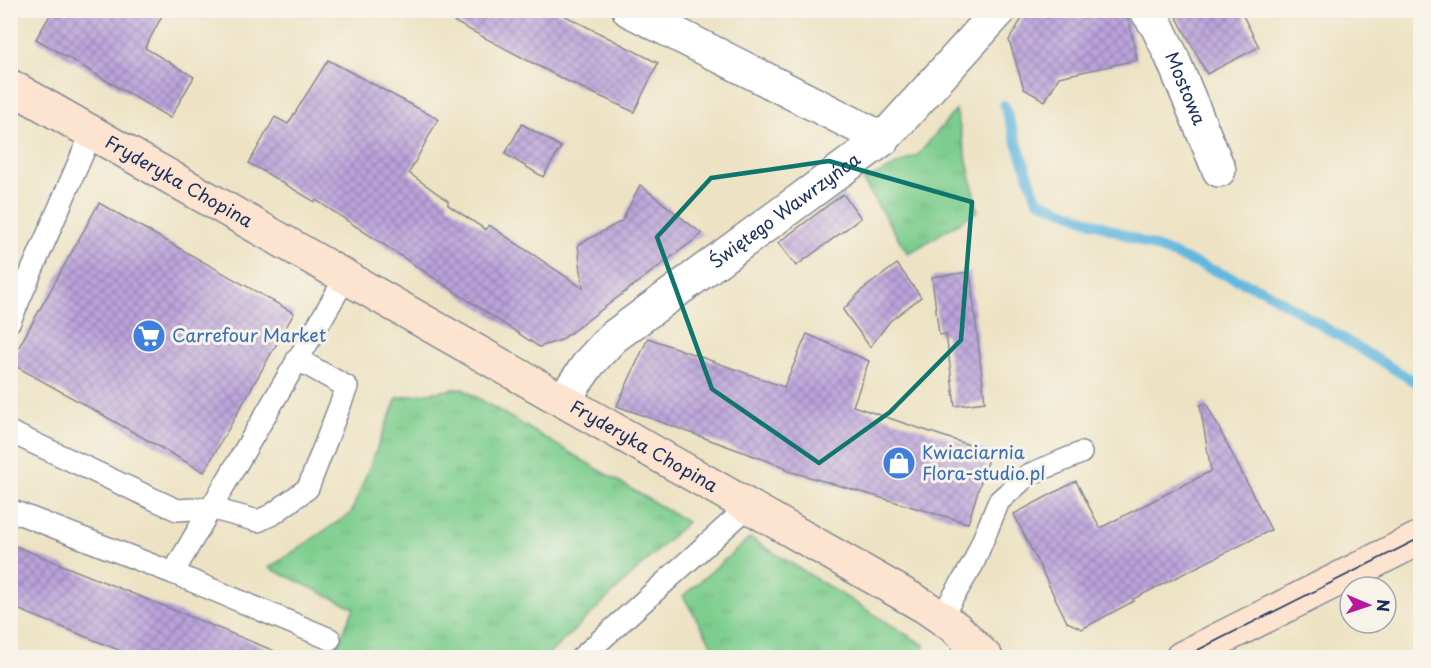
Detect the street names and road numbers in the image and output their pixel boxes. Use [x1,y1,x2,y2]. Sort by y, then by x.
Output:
street label: Mostowa [1159,47,1214,129]
street label: Fryderyka Chopina [101,128,259,234]
street label: Świętego Wawrzyńca [703,145,866,274]
street label: Fryderyka Chopina [566,392,724,498]

